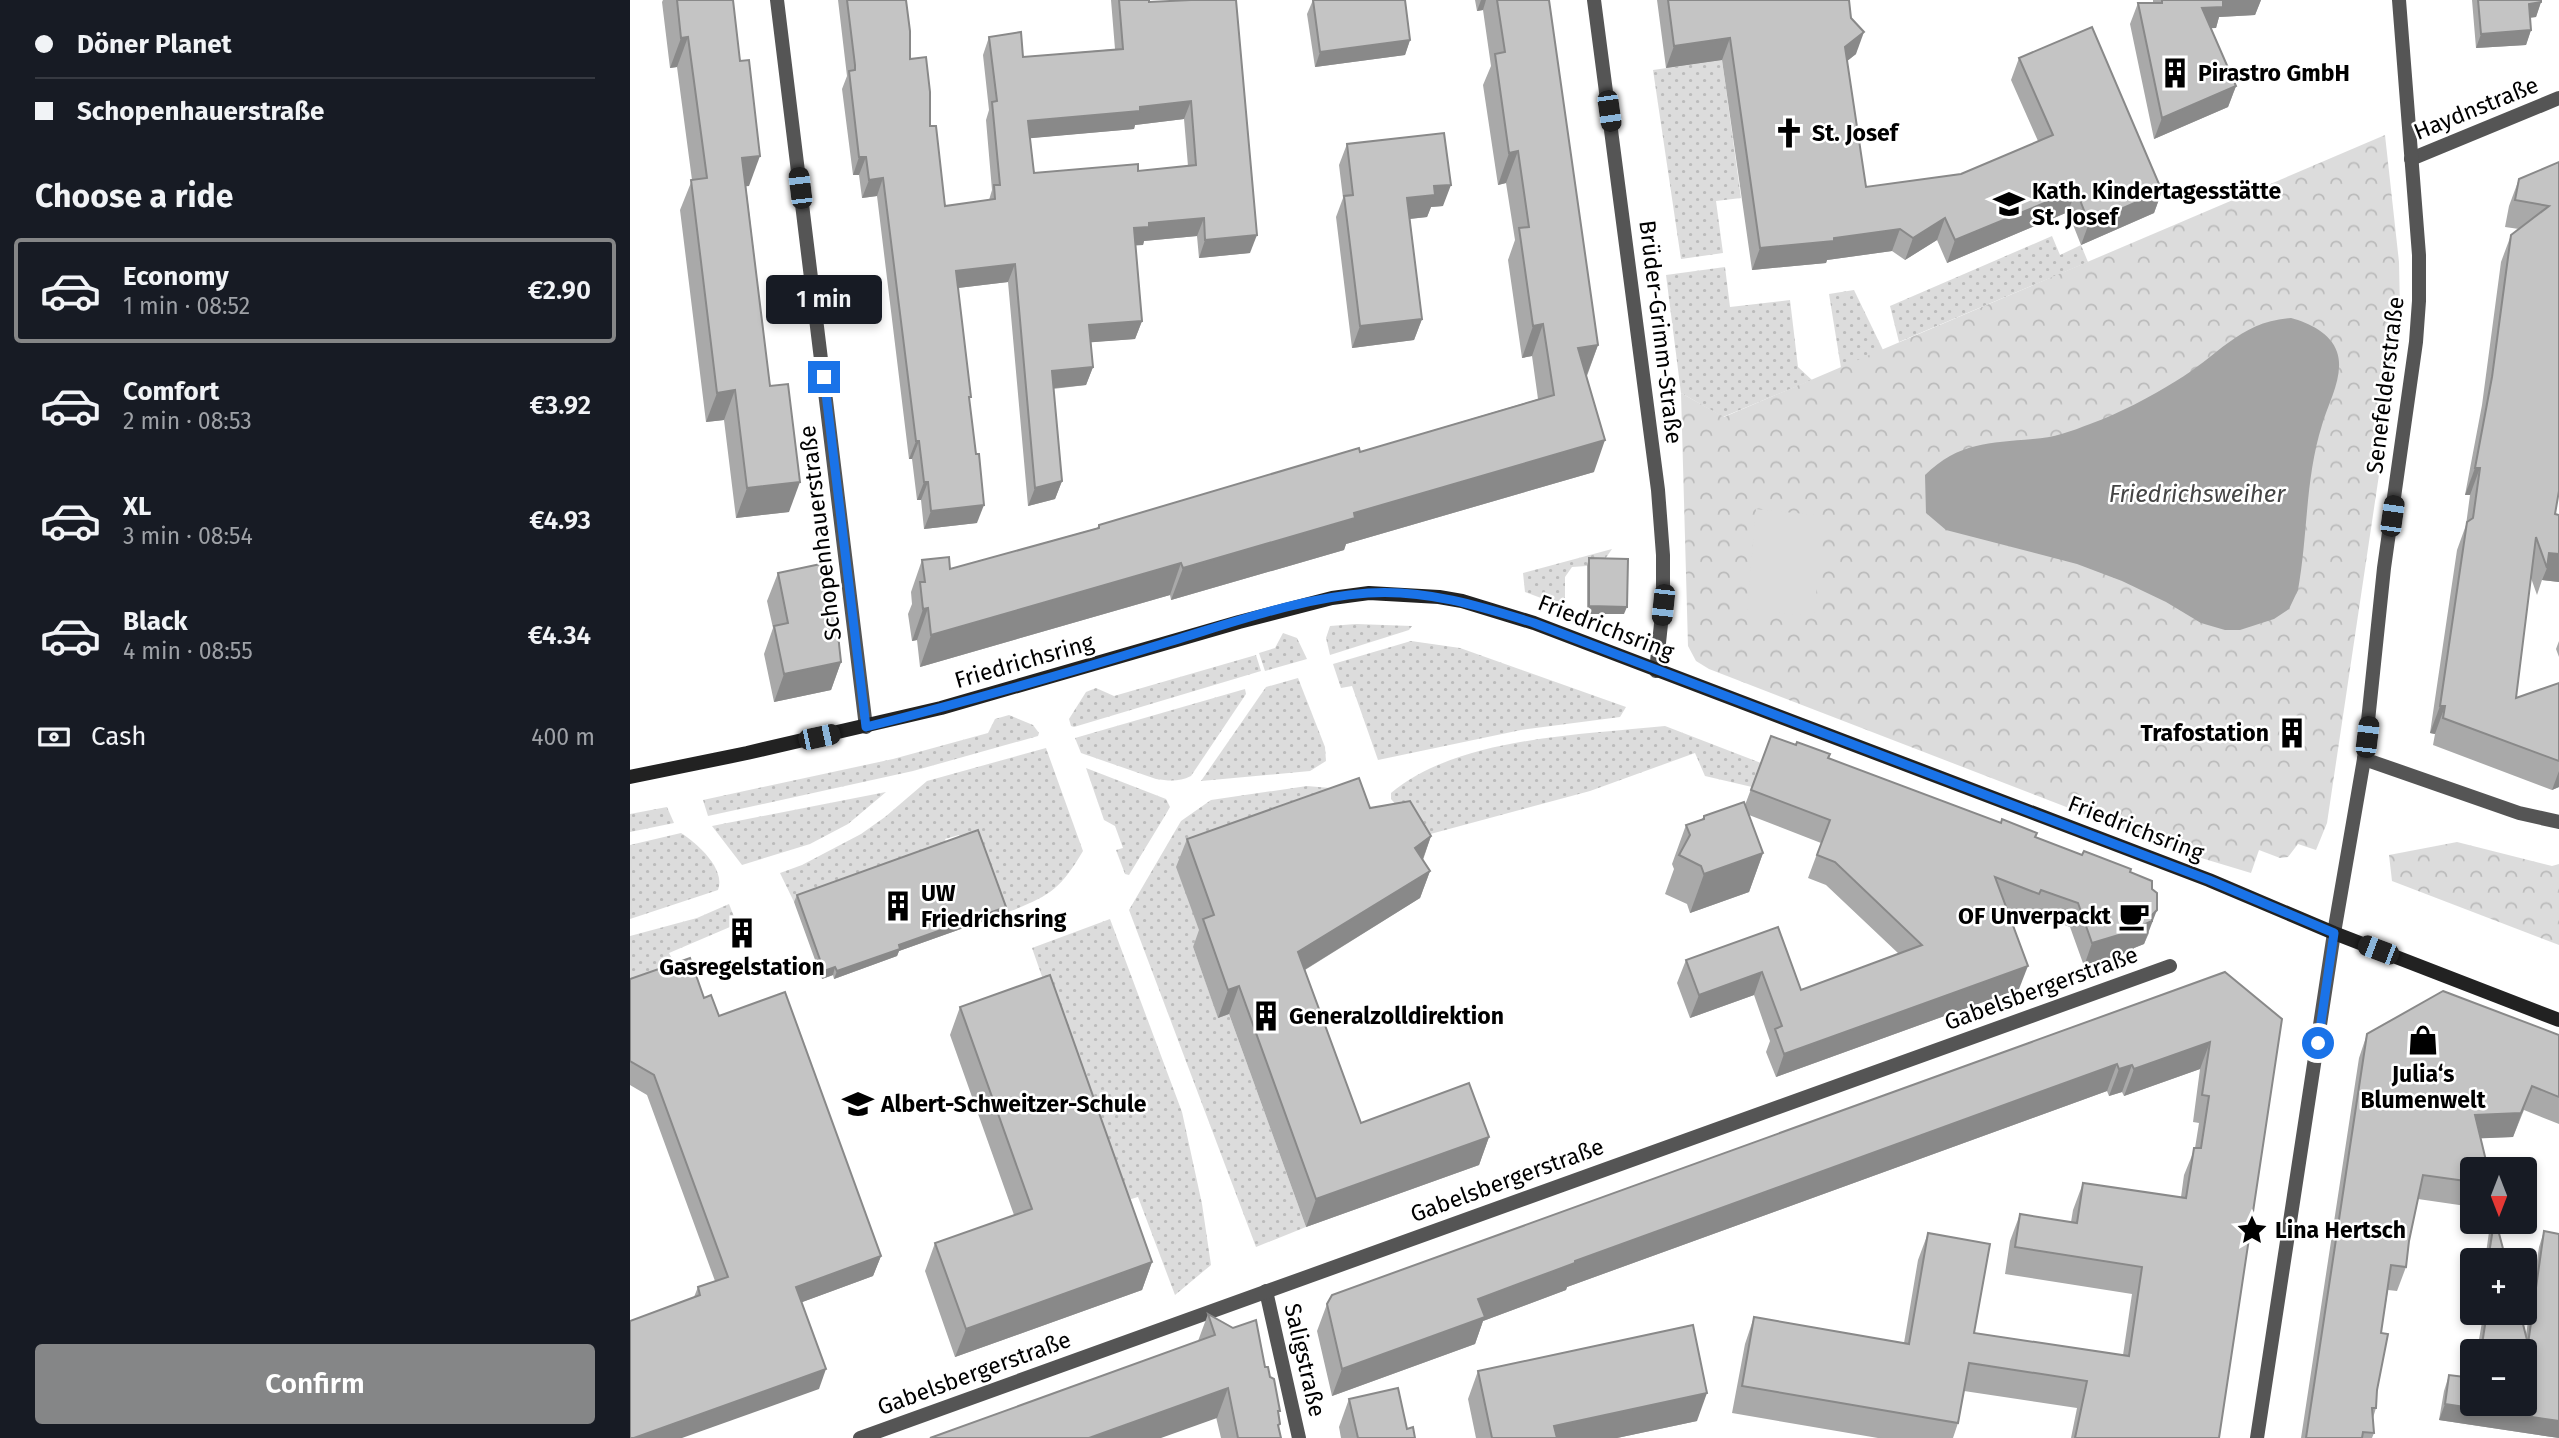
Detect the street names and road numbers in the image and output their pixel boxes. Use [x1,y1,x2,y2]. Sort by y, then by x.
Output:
street label: Haydnstraße [2410,70,2542,146]
street label: Brüder-Grimm-Straße [1633,219,1689,445]
street label: Senefelderstraße [2360,295,2410,475]
street label: Schopenhauerstraße [793,424,847,642]
street label: Friedrichsring [1534,588,1678,666]
street label: Friedrichsring [951,628,1097,694]
street label: Friedrichsring [2064,789,2208,867]
street label: Gabelsbergerstraße [1940,940,2142,1036]
street label: Gabelsbergerstraße [1406,1132,1608,1228]
street label: Saligstraße [1278,1301,1332,1419]
street label: Gabelsbergerstraße [873,1325,1075,1421]

